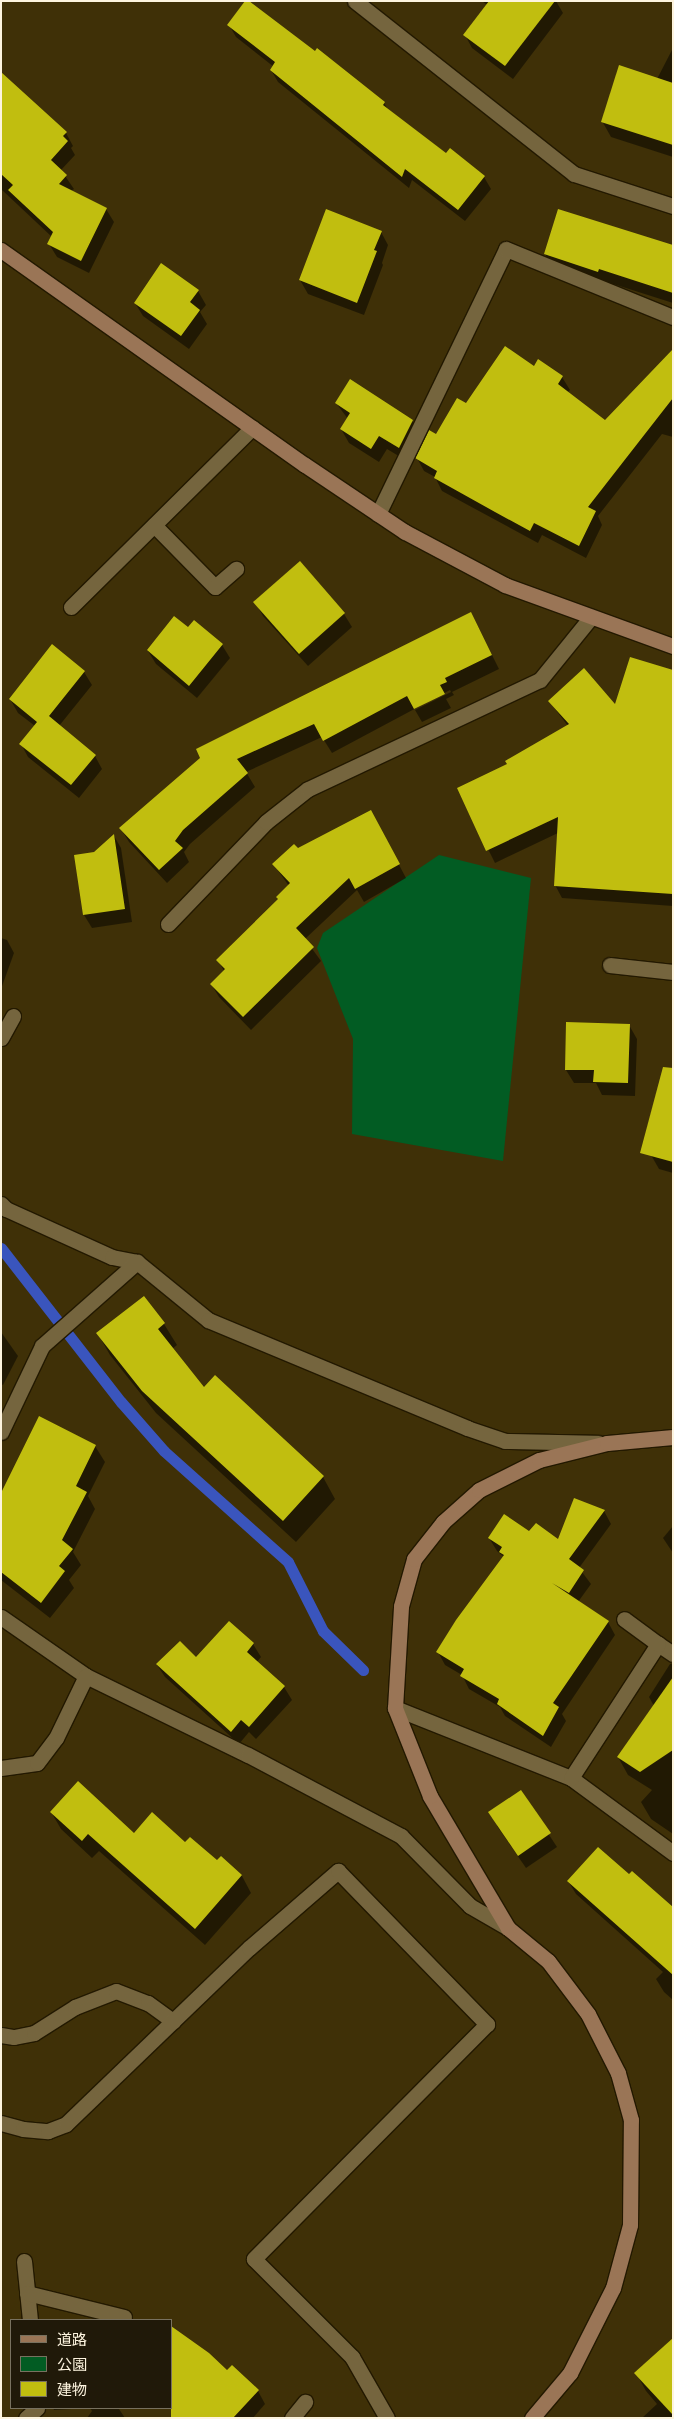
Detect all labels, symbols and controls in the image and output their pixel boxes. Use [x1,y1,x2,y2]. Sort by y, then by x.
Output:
legend [10,2319,172,2409]
text: 道路 [57,2330,87,2348]
text: 公園 [57,2355,87,2373]
text: 建物 [57,2380,87,2398]

